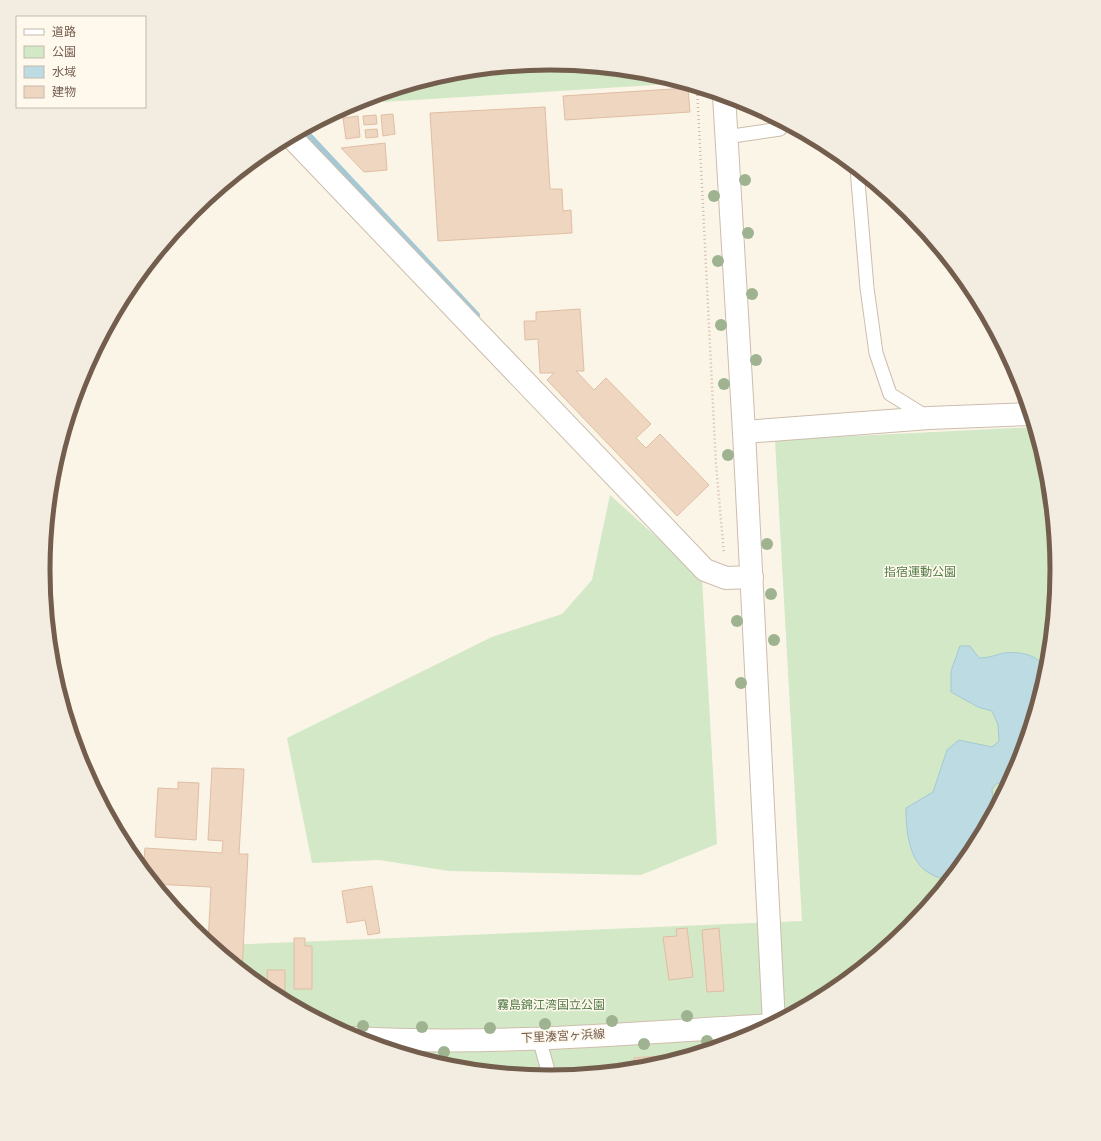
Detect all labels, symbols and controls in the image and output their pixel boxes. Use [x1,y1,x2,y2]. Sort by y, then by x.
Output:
legend [16,16,146,108]
text: 道路 [52,24,76,39]
text: 公園 [52,44,76,59]
text: 水域 [52,64,76,79]
text: 建物 [52,84,76,99]
park label: 指宿運動公園 [884,564,956,579]
park label: 霧島錦江湾国立公園 [497,997,605,1012]
street label: 下里湊宮ヶ浜線 [521,1026,605,1045]

